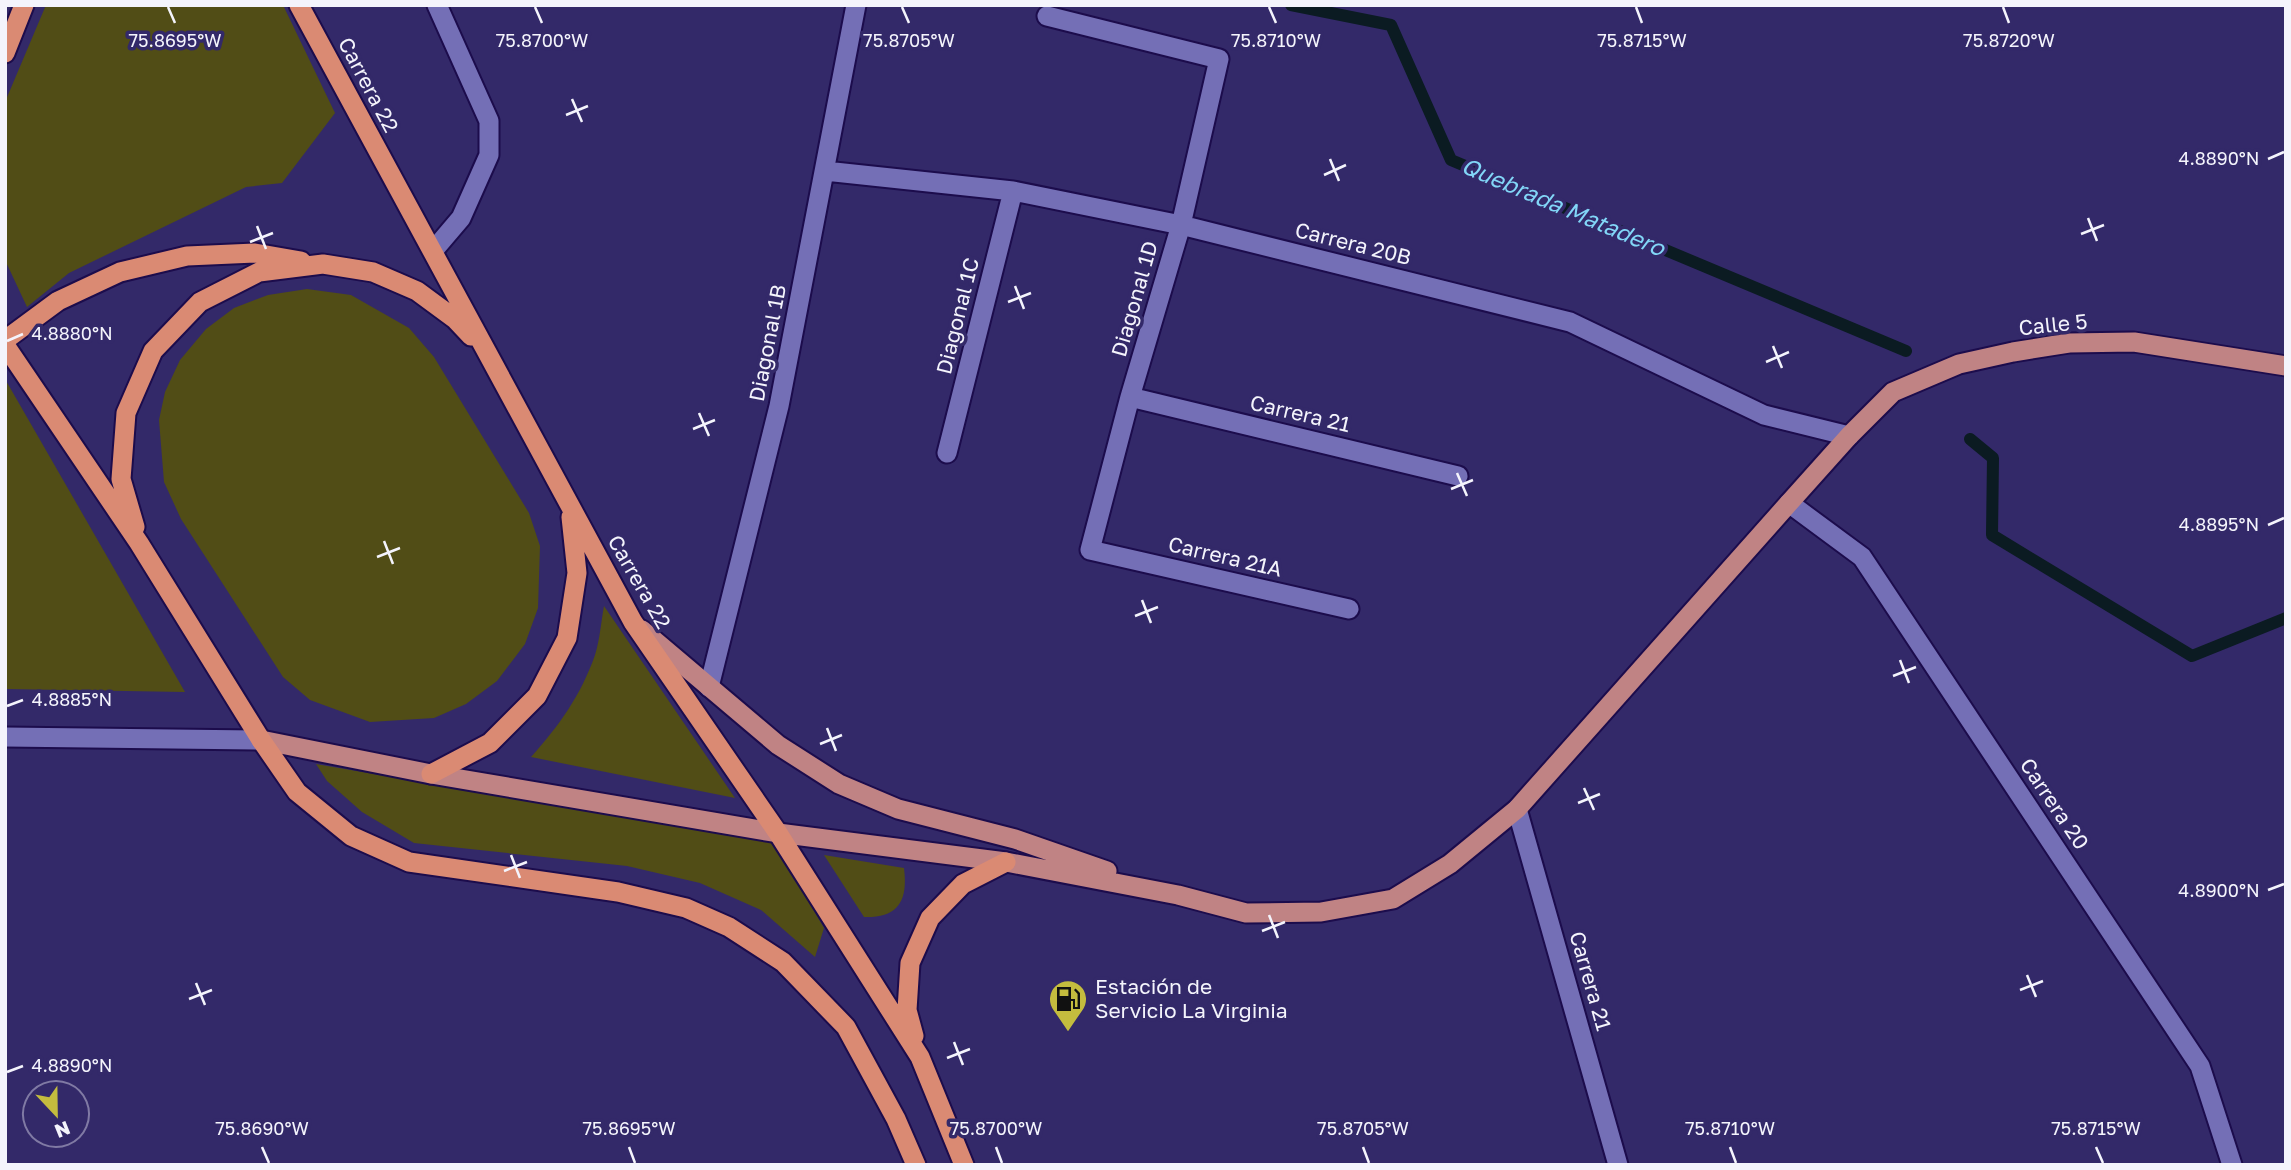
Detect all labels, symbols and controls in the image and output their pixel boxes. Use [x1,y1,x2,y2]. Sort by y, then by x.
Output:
text: 75.8695°W [129,29,221,51]
text: 75.8700°W [496,29,588,51]
text: 75.8705°W [863,29,955,51]
text: 75.8710°W [1231,29,1321,51]
text: 75.8715°W [1597,29,1687,51]
text: 75.8720°W [1963,29,2055,51]
street label: Carrera 22 [333,33,405,137]
text: 4.8890°N [2178,147,2260,169]
water label: Quebrada Matadero [1458,151,1670,262]
street label: Carrera 20B [1292,216,1414,270]
street label: Diagonal 1D [1105,238,1163,360]
street label: Diagonal 1C [930,255,984,377]
street label: Diagonal 1B [743,282,791,404]
street label: Calle 5 [2017,307,2089,341]
text: 4.8880°N [31,322,113,344]
street label: Carrera 21 [1248,389,1353,437]
text: 4.8895°N [2179,513,2259,535]
street label: Carrera 22 [603,530,677,633]
street label: Carrera 21A [1166,530,1285,582]
text: 4.8885°N [32,688,112,710]
street label: Carrera 20 [2015,753,2095,854]
text: 4.8900°N [2178,879,2260,901]
street label: Carrera 21 [1564,928,1618,1033]
place label: Estación de Servicio La Virginia [1095,973,1288,1023]
fuel station icon: Estación de Servicio La Virginia [1047,978,1089,1033]
text: 4.8890°N [31,1054,113,1076]
north arrow [21,1079,91,1149]
text: N [52,1117,74,1144]
text: 75.8690°W [215,1117,309,1139]
text: 75.8695°W [583,1117,675,1139]
text: 75.8700°W [950,1117,1042,1139]
text: 75.8705°W [1317,1117,1409,1139]
text: 75.8710°W [1685,1117,1775,1139]
text: 75.8715°W [2051,1117,2141,1139]

